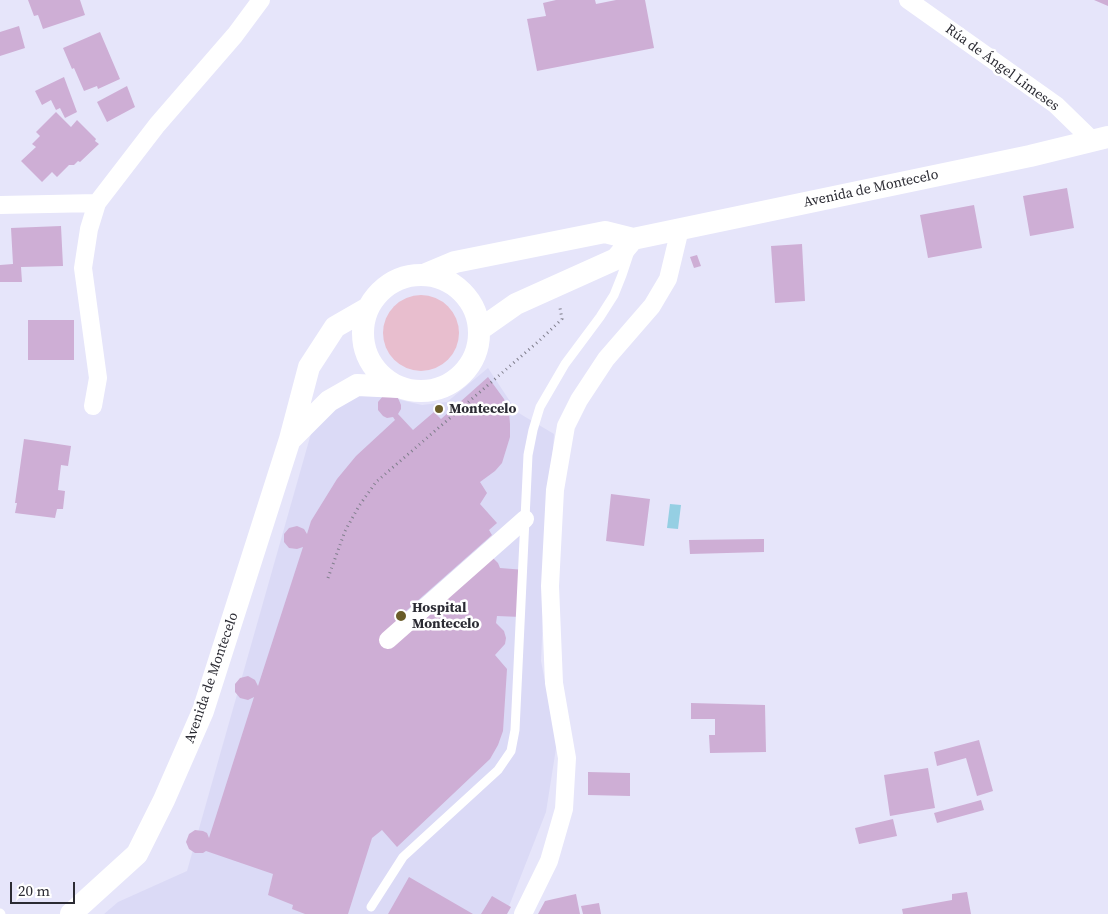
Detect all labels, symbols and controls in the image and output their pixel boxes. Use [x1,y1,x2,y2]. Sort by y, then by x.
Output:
street label: Rúa de Ángel Limeses [942,21,1062,115]
street label: Avenida de Montecelo [802,167,940,211]
place label: Montecelo [449,401,516,417]
marker: Montecelo [433,403,445,415]
place label: Hospital Montecelo [412,600,479,632]
marker: Hospital Montecelo [394,609,408,623]
street label: Avenida de Montecelo [182,610,242,746]
scale bar [12,872,78,904]
text: 20 m [18,880,50,901]

